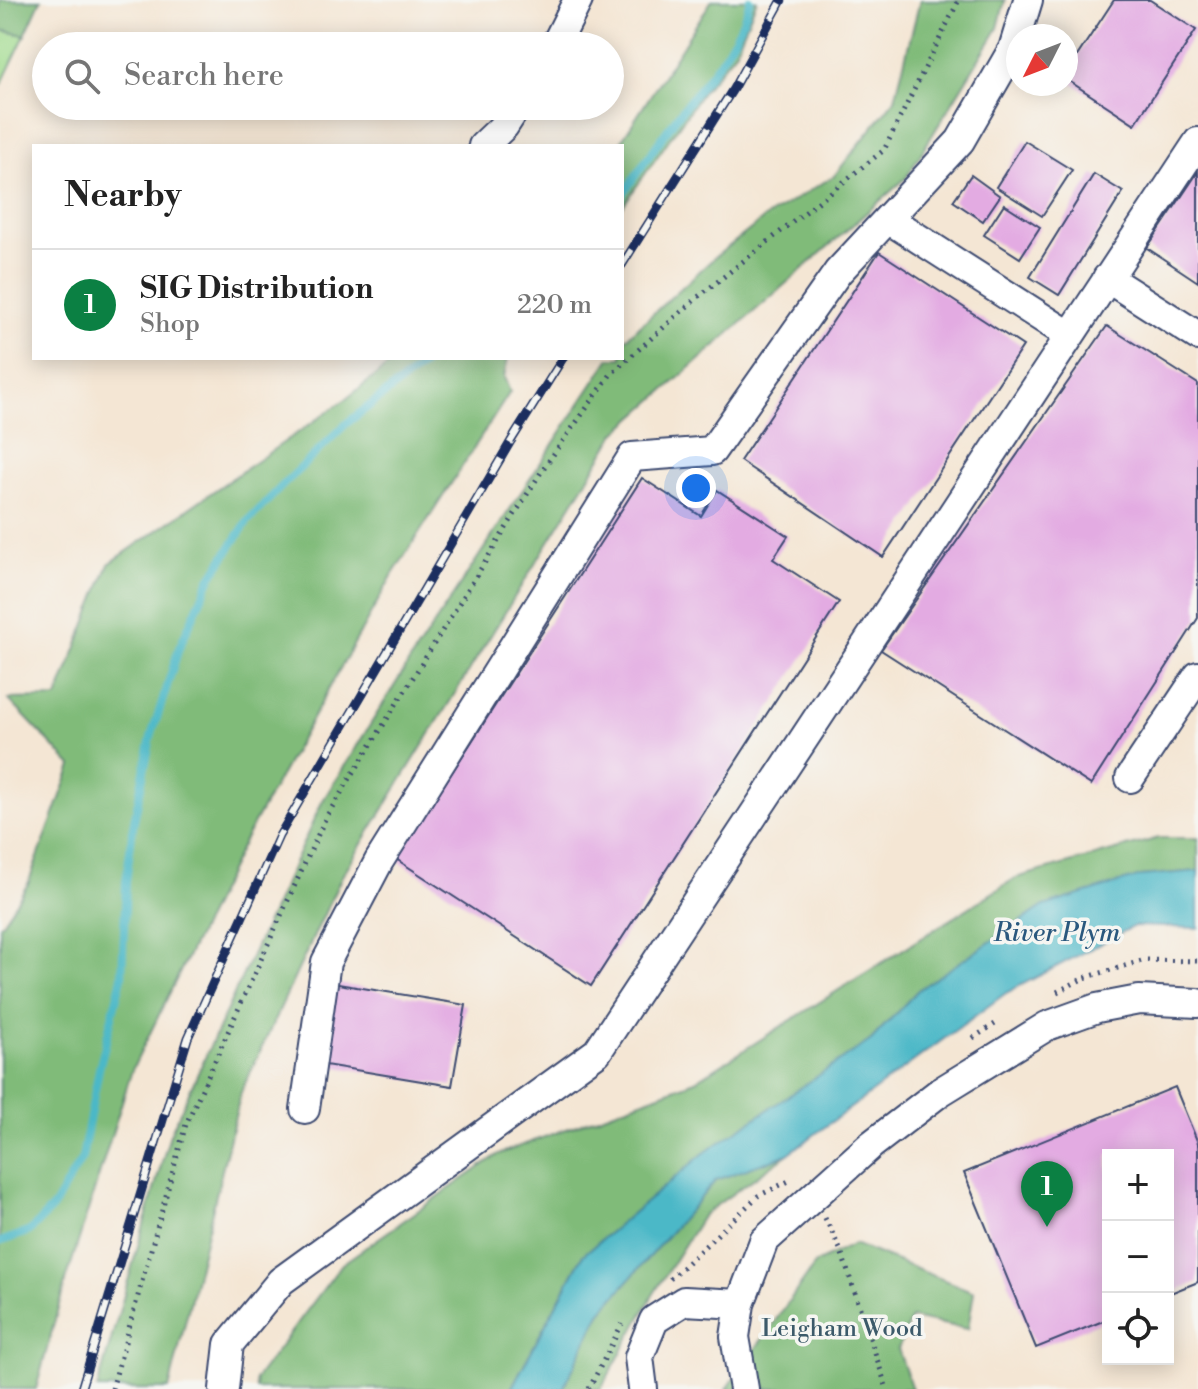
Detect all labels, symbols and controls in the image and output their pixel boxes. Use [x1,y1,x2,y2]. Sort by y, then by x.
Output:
north arrow [1006,24,1078,96]
search box [32,32,624,120]
icon: search [60,54,104,98]
text: Search here [124,57,284,95]
text: Nearby [64,175,182,217]
text: SIG Distribution [140,270,373,308]
text: 1 [84,289,96,321]
text: 220 m [517,289,592,321]
text: Shop [140,308,200,340]
your location [676,468,716,508]
water label: River Plym [993,917,1121,949]
map controls [1102,1149,1174,1365]
button: + [1102,1149,1174,1221]
pin: 1 [1021,1161,1073,1227]
button: − [1102,1221,1174,1293]
button: locate [1102,1293,1174,1365]
park label: Leigham Wood [761,1314,923,1344]

